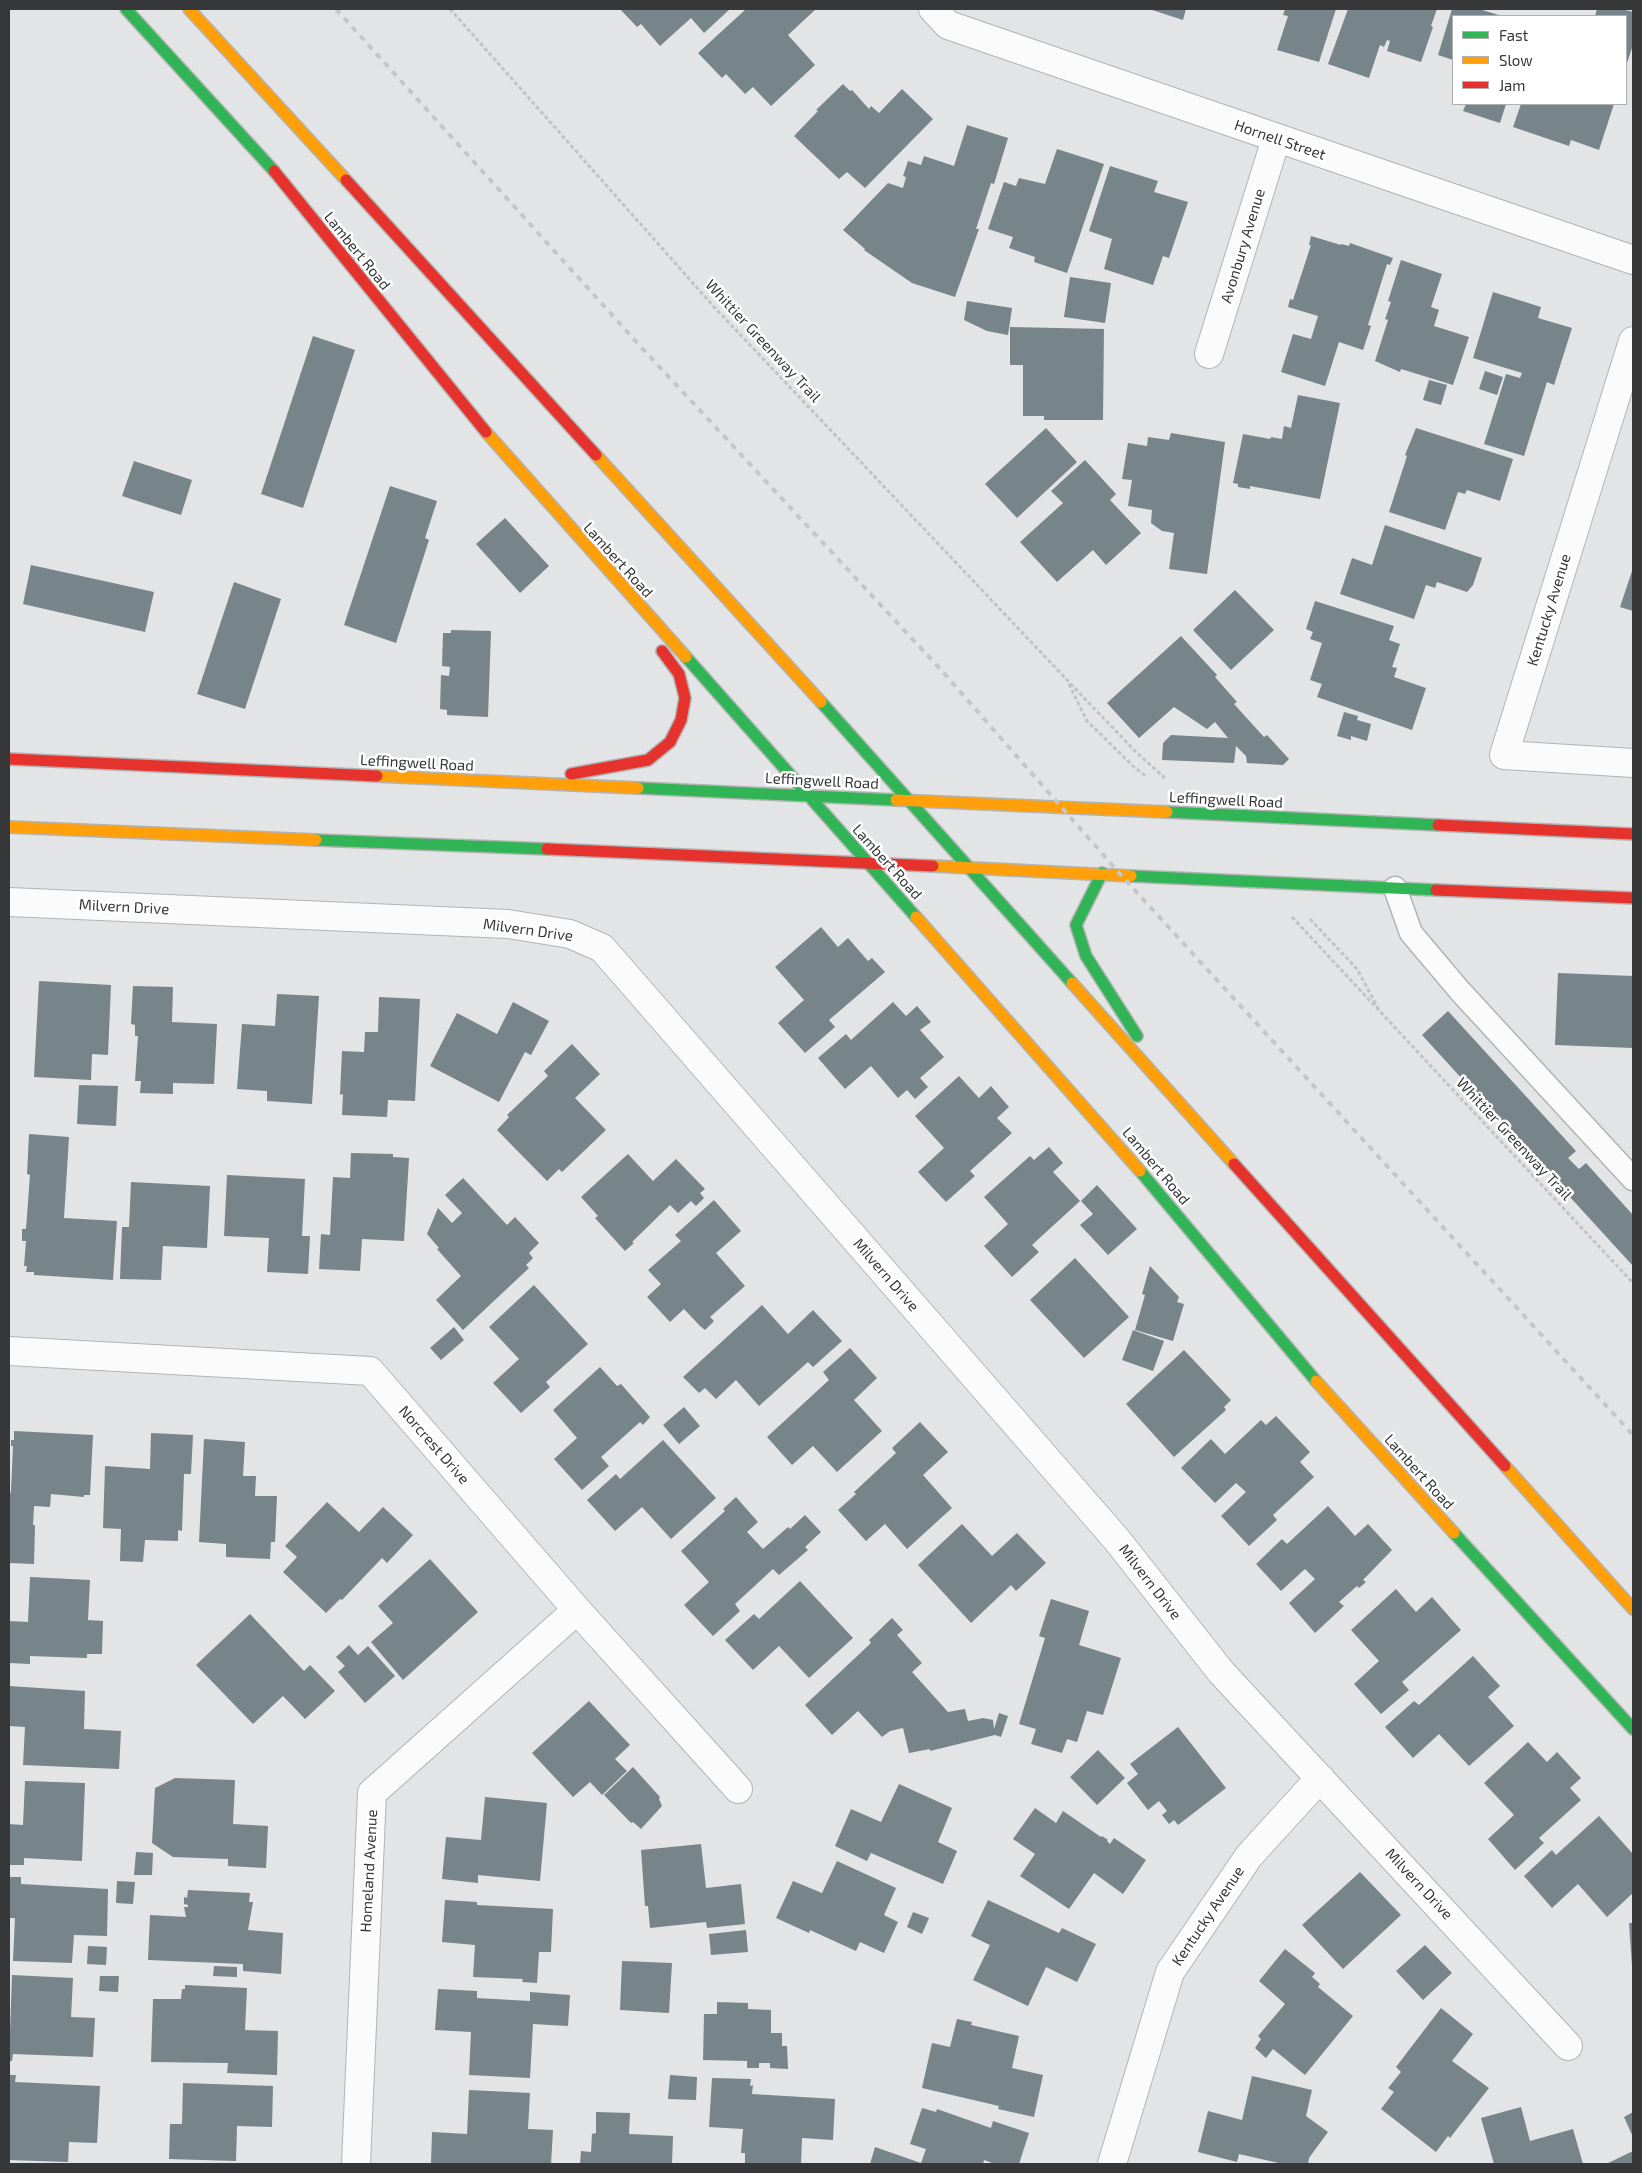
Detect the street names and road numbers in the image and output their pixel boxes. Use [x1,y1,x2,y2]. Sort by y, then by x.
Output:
street label: Hornell Street [1232,116,1328,164]
street label: Avonbury Avenue [1217,187,1269,305]
street label: Lambert Road [320,208,394,294]
street label: Whittier Greenway Trail [702,276,824,406]
street label: Lambert Road [579,519,657,601]
street label: Kentucky Avenue [1523,552,1575,668]
street label: Leffingwell Road [360,751,474,775]
street label: Leffingwell Road [765,769,879,793]
street label: Leffingwell Road [1169,788,1283,812]
street label: Lambert Road [848,821,926,903]
street label: Milvern Drive [78,896,170,918]
street label: Milvern Drive [482,915,574,945]
street label: Whittier Greenway Trail [1453,1074,1575,1204]
street label: Lambert Road [1118,1124,1194,1208]
street label: Milvern Drive [849,1235,923,1315]
street label: Norcrest Drive [395,1402,473,1488]
street label: Lambert Road [1380,1431,1458,1513]
street label: Milvern Drive [1115,1541,1185,1623]
street label: Homeland Avenue [357,1809,381,1933]
street label: Milvern Drive [1382,1845,1456,1923]
street label: Kentucky Avenue [1168,1863,1248,1969]

